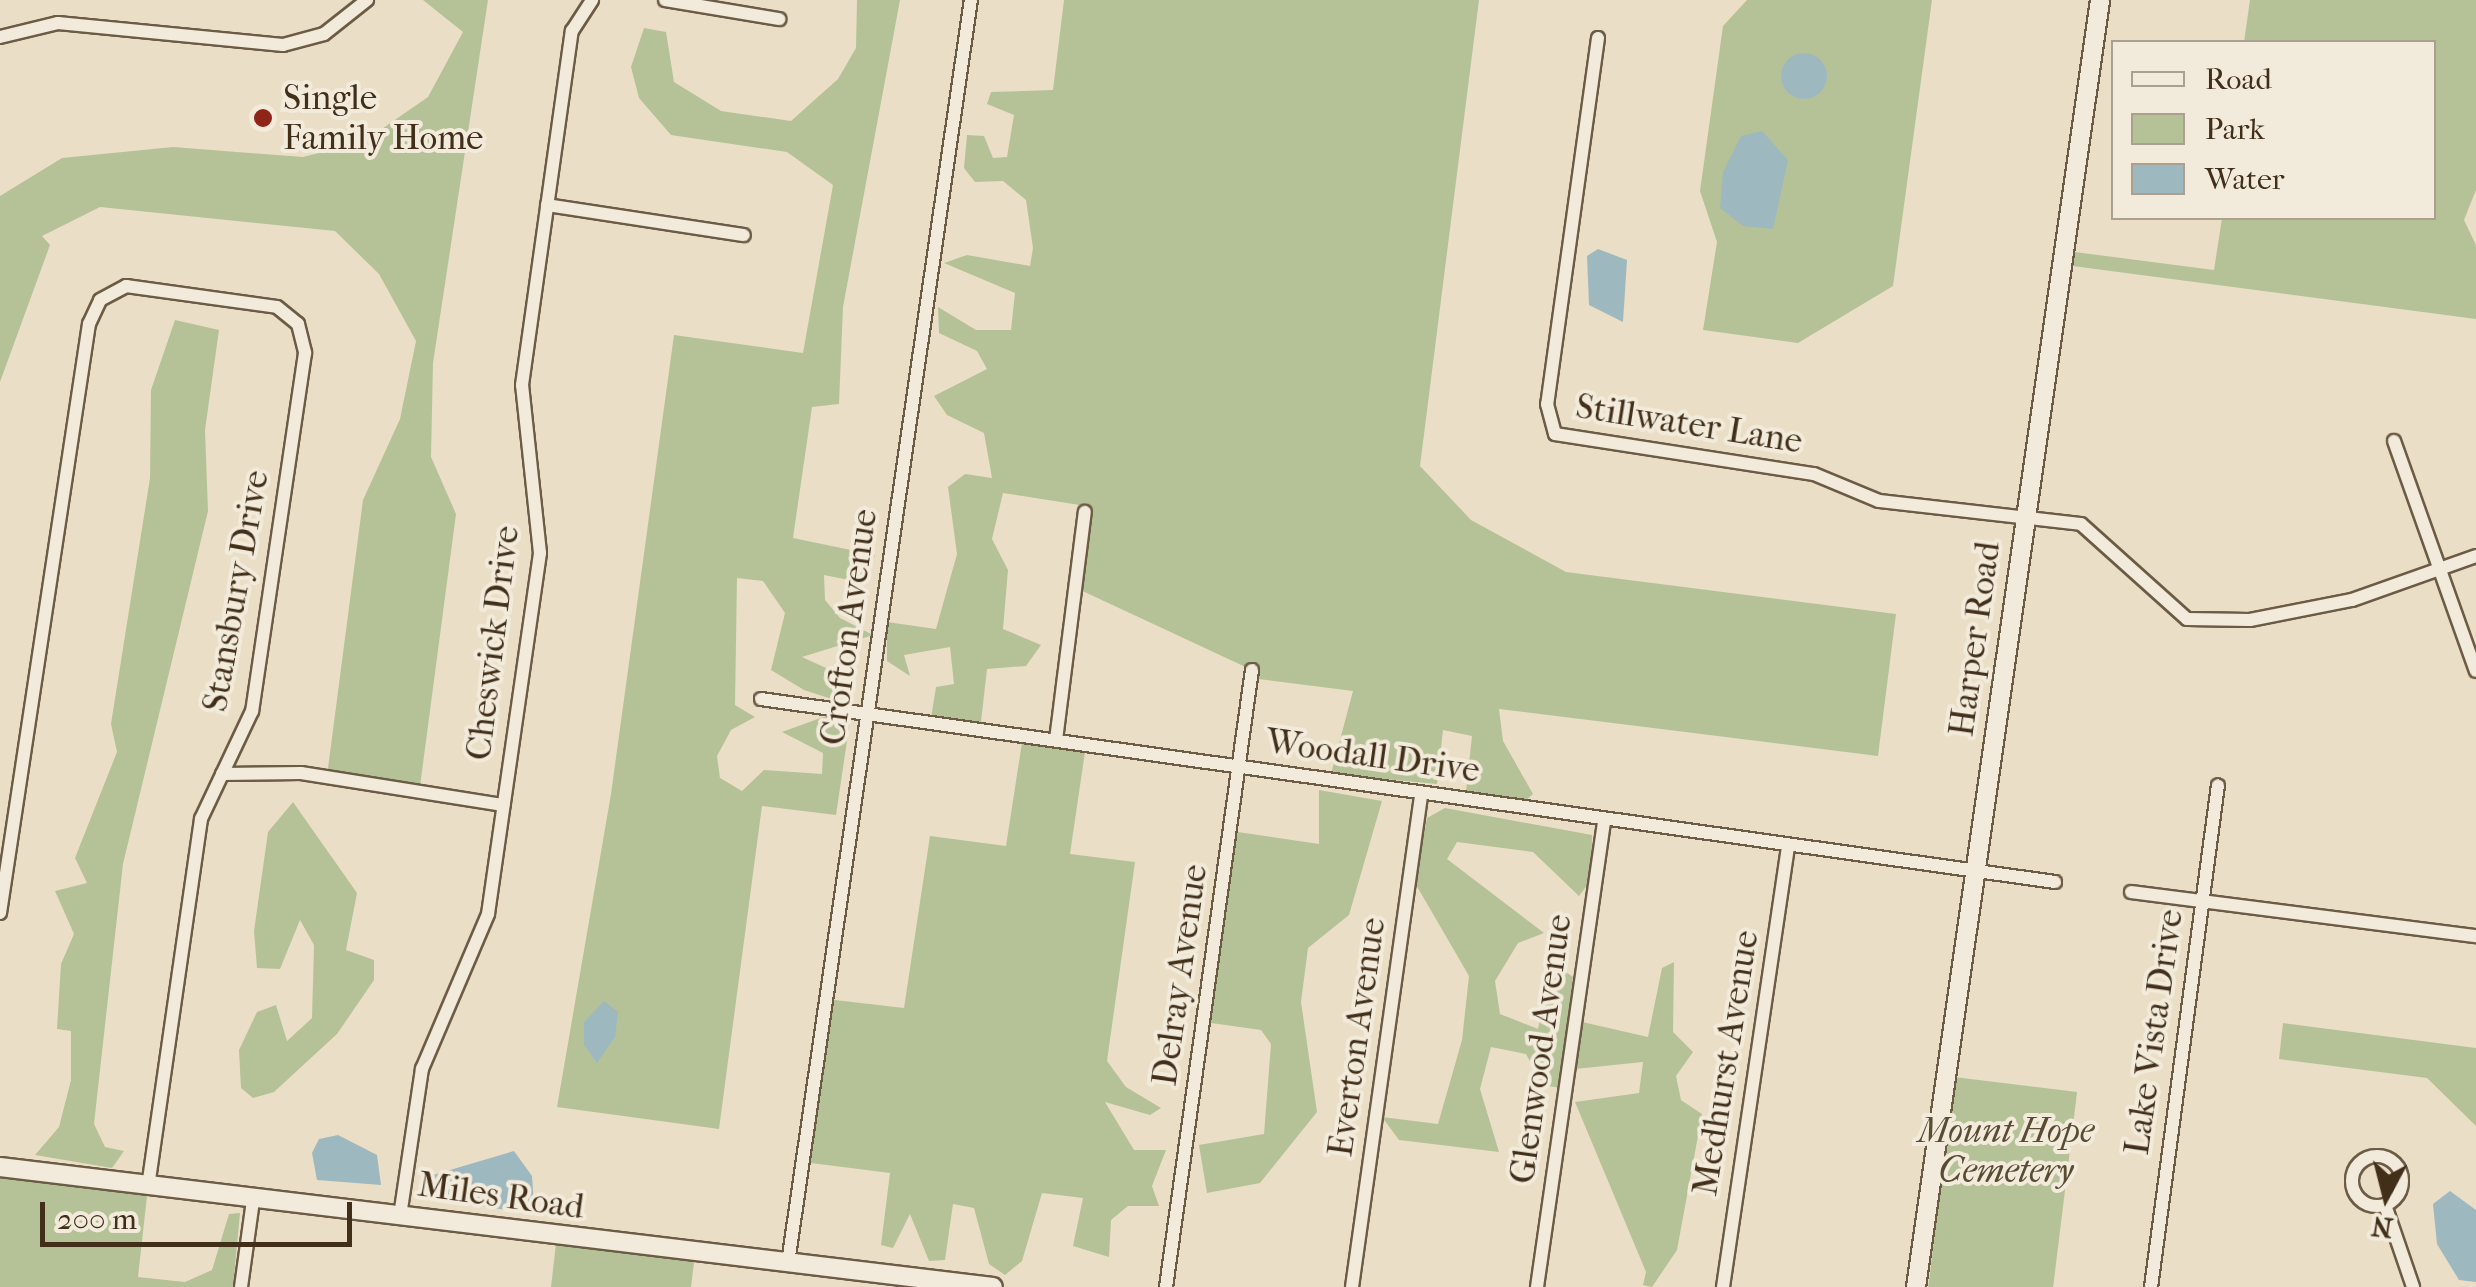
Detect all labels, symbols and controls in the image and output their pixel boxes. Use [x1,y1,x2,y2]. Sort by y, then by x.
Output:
legend [2111,40,2436,220]
text: Road [2205,62,2272,97]
place label: Single Family Home [283,77,483,159]
marker: Single Family Home [252,107,274,129]
text: Park [2205,112,2265,147]
text: Water [2205,162,2285,197]
street label: Stillwater Lane [1573,385,1805,463]
street label: Stansbury Drive [194,467,278,715]
street label: Crofton Avenue [812,506,886,748]
street label: Cheswick Drive [458,523,528,763]
street label: Harper Road [1941,539,2009,739]
street label: Woodall Drive [1264,720,1482,792]
street label: Delray Avenue [1144,862,1216,1088]
street label: Lake Vista Drive [2116,907,2192,1157]
street label: Glenwood Avenue [1501,912,1581,1186]
street label: Everton Avenue [1319,915,1395,1159]
street label: Medhurst Avenue [1684,927,1768,1199]
park label: Mount Hope Cemetery [1918,1110,2094,1192]
north arrow [2336,1147,2436,1247]
street label: Miles Road [415,1164,587,1228]
scale bar [45,1182,358,1244]
text: 200 m [57,1202,137,1237]
text: N [2370,1210,2395,1245]

